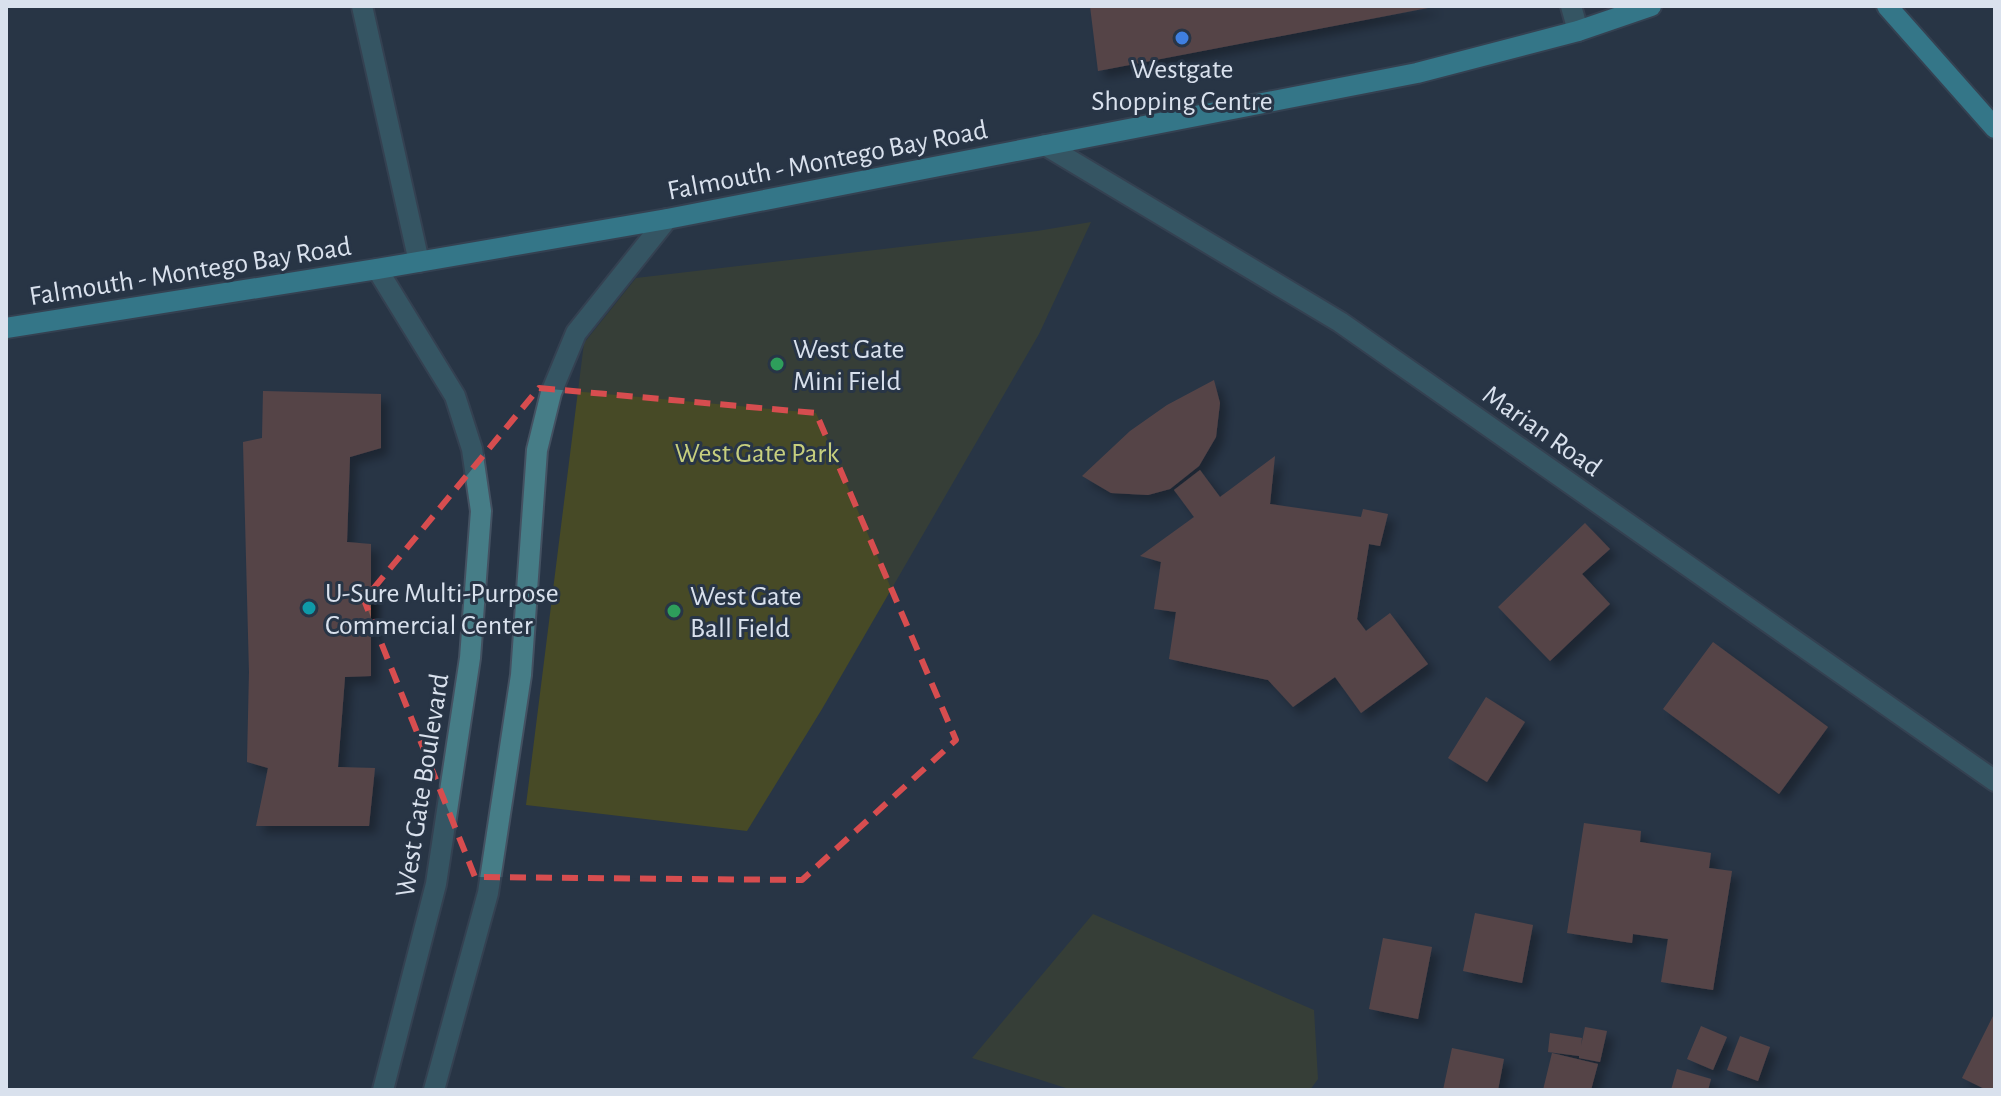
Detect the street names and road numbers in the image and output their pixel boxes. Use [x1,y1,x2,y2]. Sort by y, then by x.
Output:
street label: Falmouth - Montego Bay Road [665,116,990,206]
street label: Falmouth - Montego Bay Road [27,233,353,311]
street label: Marian Road [1477,381,1606,483]
street label: West Gate Boulevard [391,671,455,899]

